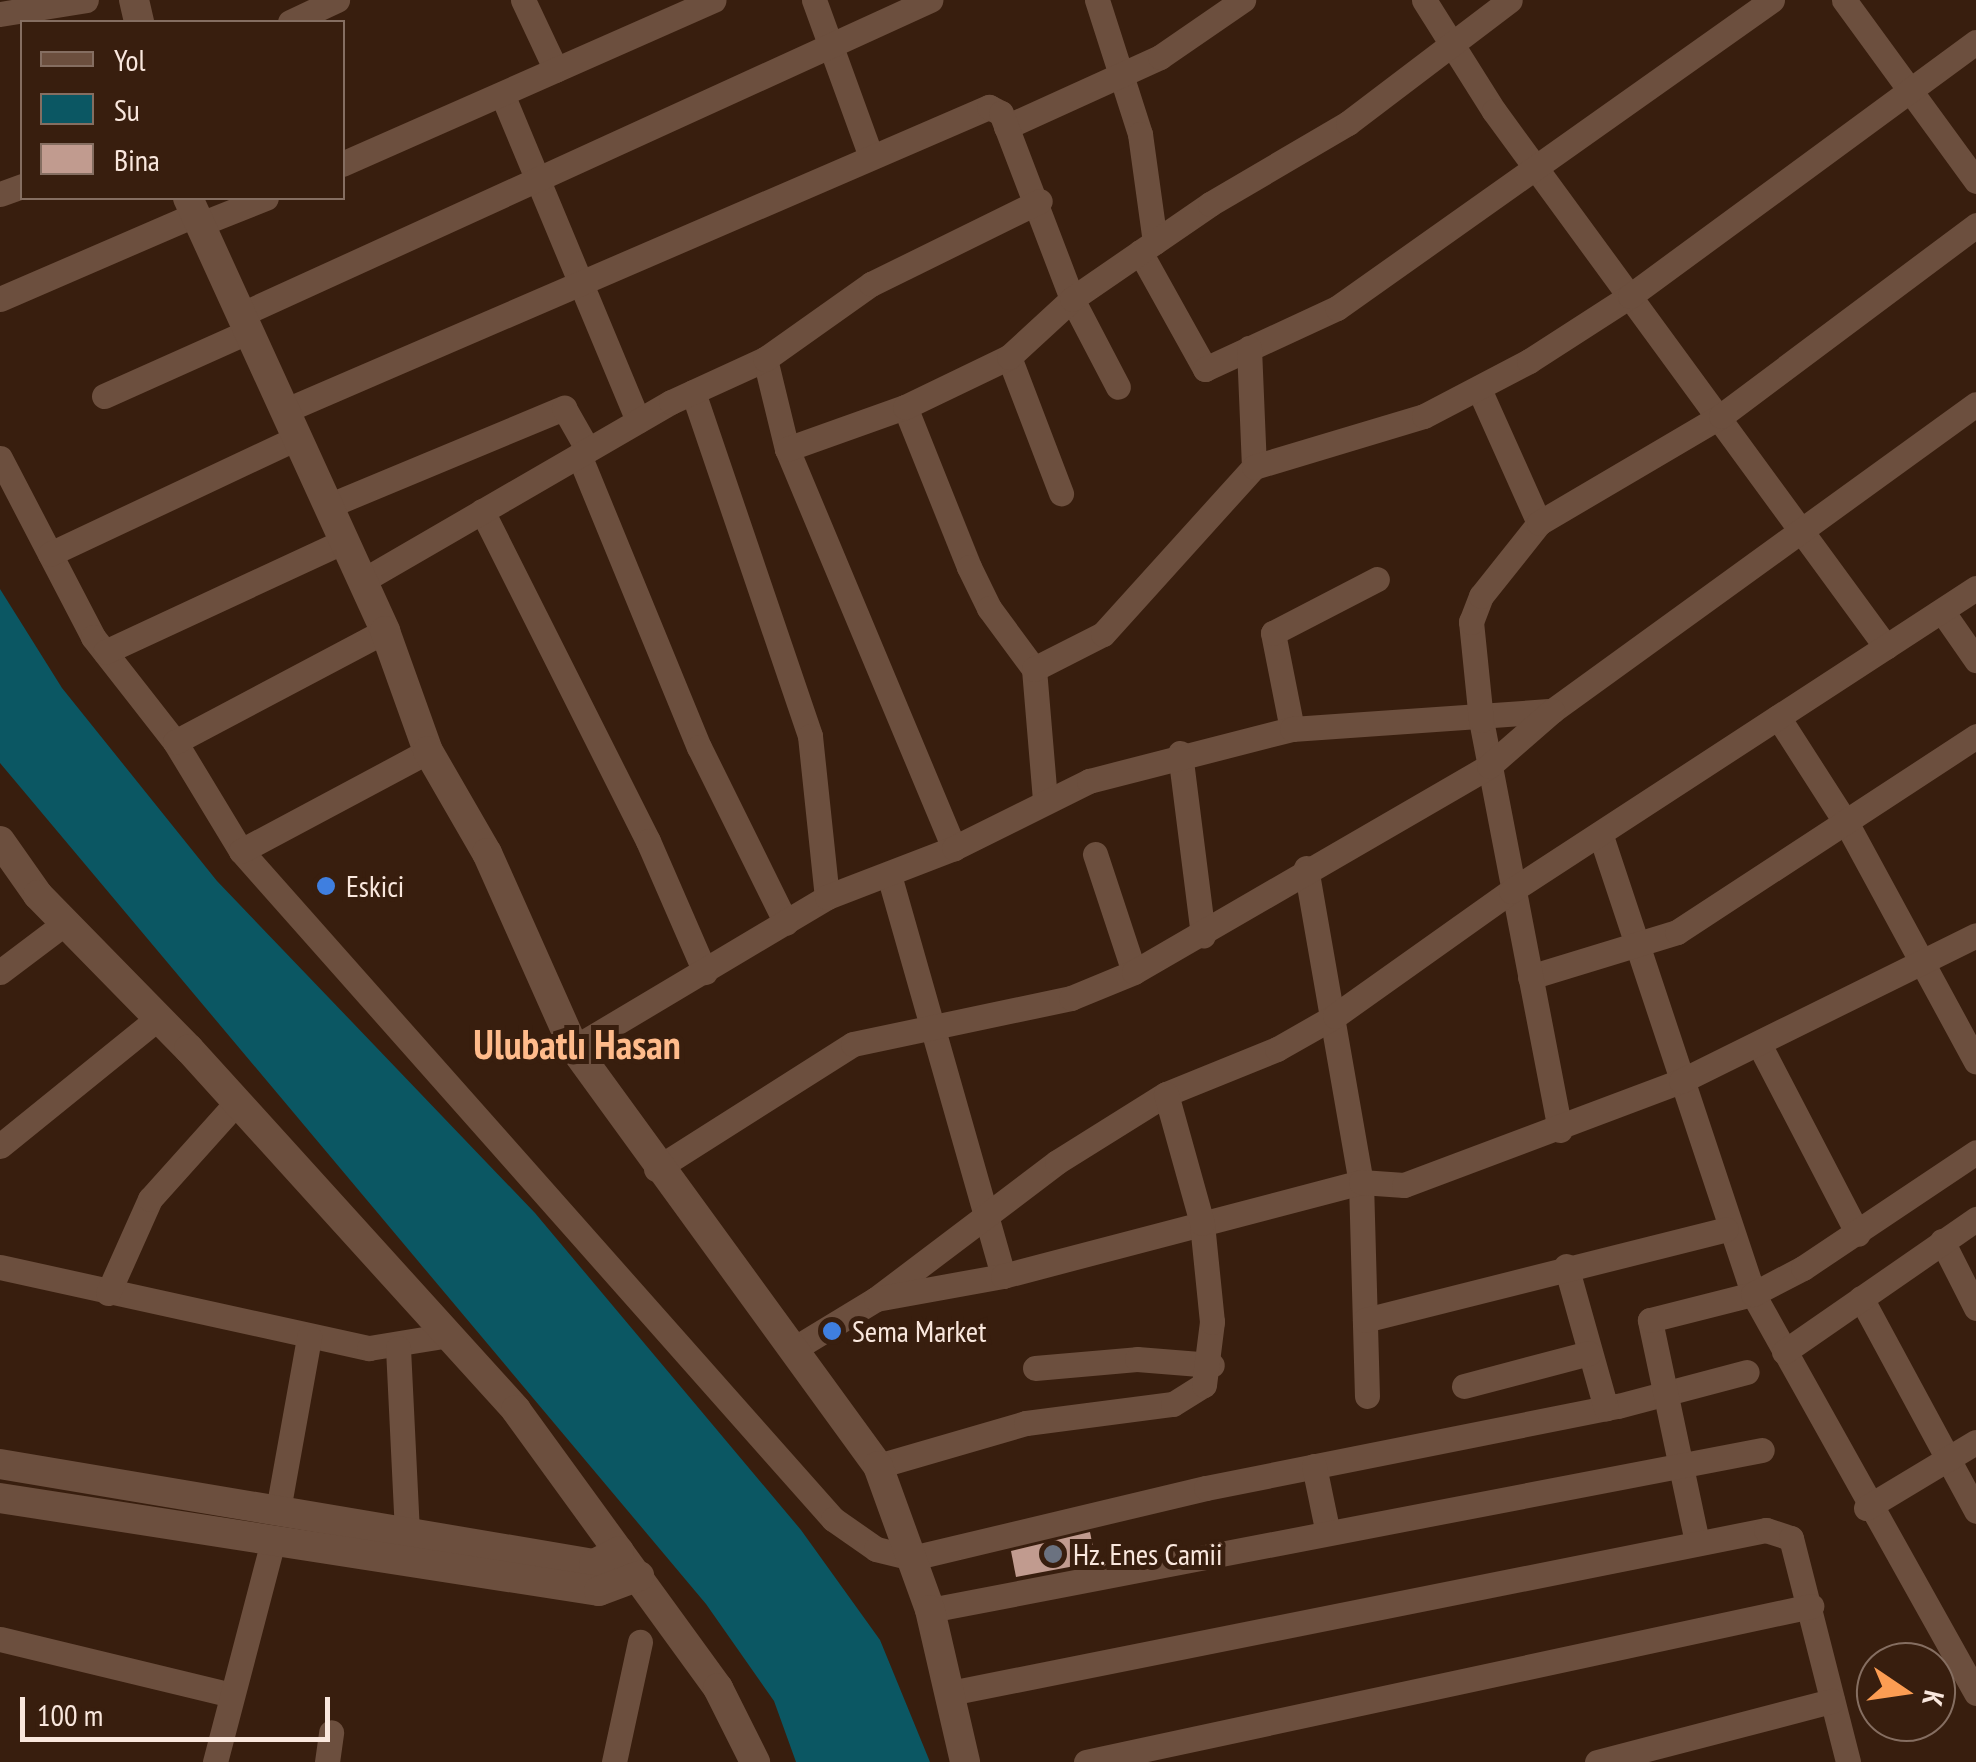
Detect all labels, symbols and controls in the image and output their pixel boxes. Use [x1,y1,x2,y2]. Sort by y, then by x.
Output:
legend [20,20,345,200]
text: Yol [114,40,145,79]
text: Su [114,90,140,129]
text: Bina [114,140,160,179]
place label: Eskici [346,868,404,904]
marker: Eskici [315,875,337,897]
district label: Ulubatlı Hasan [473,1020,681,1068]
place label: Sema Market [852,1313,986,1349]
marker: Sema Market [821,1320,843,1342]
place label: Hz. Enes Camii [1073,1536,1224,1572]
marker: Hz. Enes Camii [1042,1543,1064,1565]
north arrow [1856,1642,1956,1742]
scale bar [25,1677,335,1739]
text: K [1914,1687,1953,1710]
text: 100 m [37,1695,103,1734]

